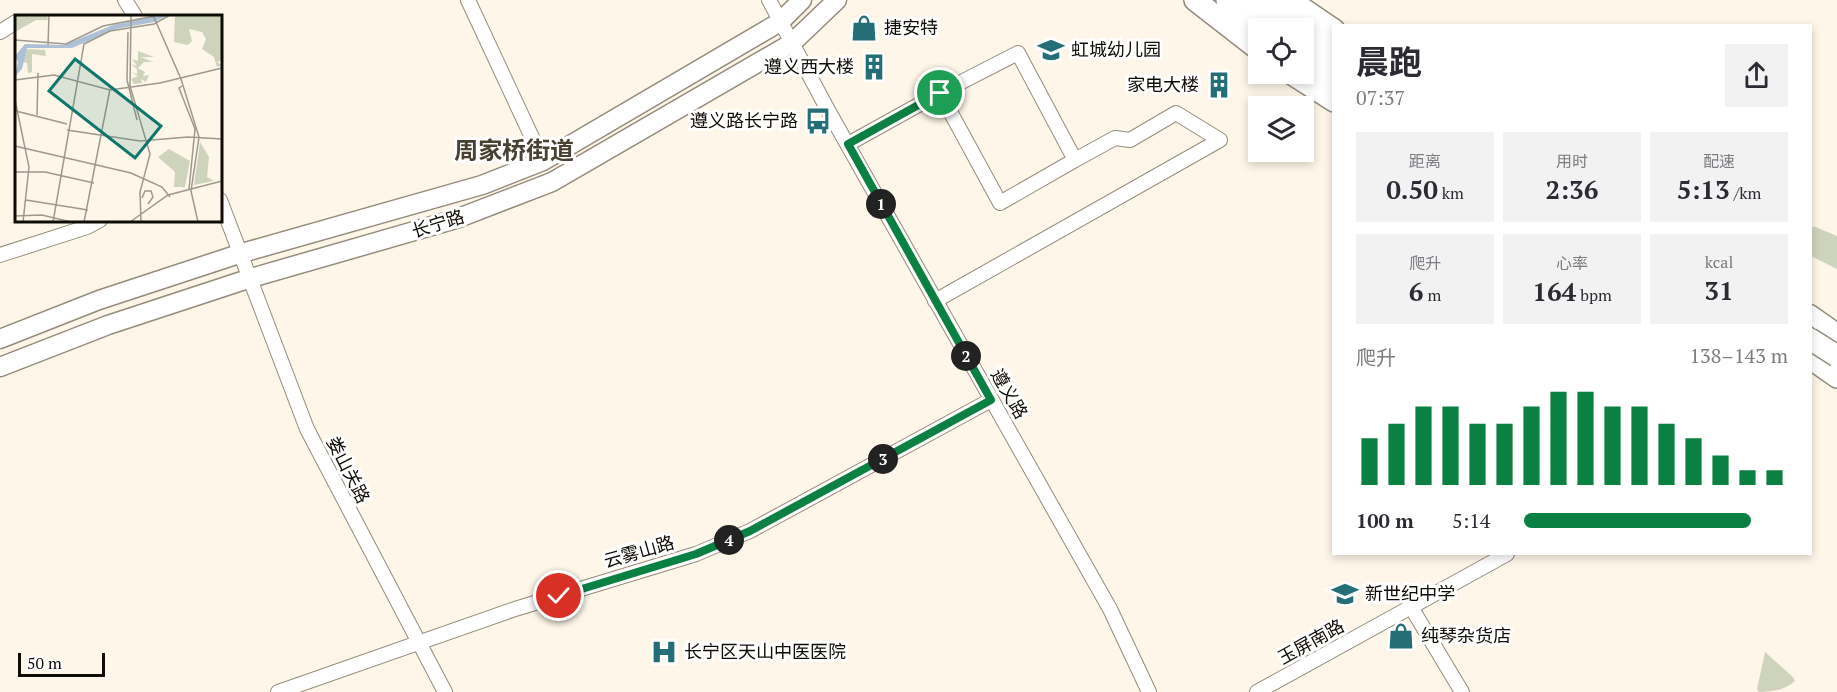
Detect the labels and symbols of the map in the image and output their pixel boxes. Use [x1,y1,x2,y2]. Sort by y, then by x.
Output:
shop icon: 捷安特 [849,13,879,43]
inset map [15,15,222,222]
place label: 捷安特 [884,15,938,39]
school or university icon: 虹城幼儿园 [1036,35,1066,65]
place label: 虹城幼儿园 [1071,37,1161,61]
building icon: 遵义西大楼 [859,52,889,82]
place label: 遵义西大楼 [764,54,854,78]
pin [914,67,965,118]
building icon: 家电大楼 [1204,70,1234,100]
place label: 家电大楼 [1127,72,1199,96]
bus stop icon: 遵义路长宁路 [803,106,833,136]
place label: 遵义路长宁路 [690,108,798,132]
district label: 周家桥街道 [454,134,574,166]
pin: 1 [866,189,896,219]
street label: 长宁路 [408,204,467,242]
pin: 2 [951,341,981,371]
street label: 遵义路 [986,364,1034,423]
street label: 娄山关路 [322,432,376,507]
pin: 3 [868,444,898,474]
pin: 4 [714,525,744,555]
street label: 云雾山路 [601,530,677,572]
pin [533,570,584,621]
school or university icon: 新世纪中学 [1330,579,1360,609]
place label: 新世纪中学 [1365,581,1455,605]
street label: 玉屏南路 [1273,613,1348,669]
shop icon: 纯琴杂货店 [1386,621,1416,651]
place label: 纯琴杂货店 [1421,623,1511,647]
hospital icon: 长宁区天山中医医院 [649,637,679,667]
place label: 长宁区天山中医医院 [684,639,846,663]
scale bar [18,650,105,678]

